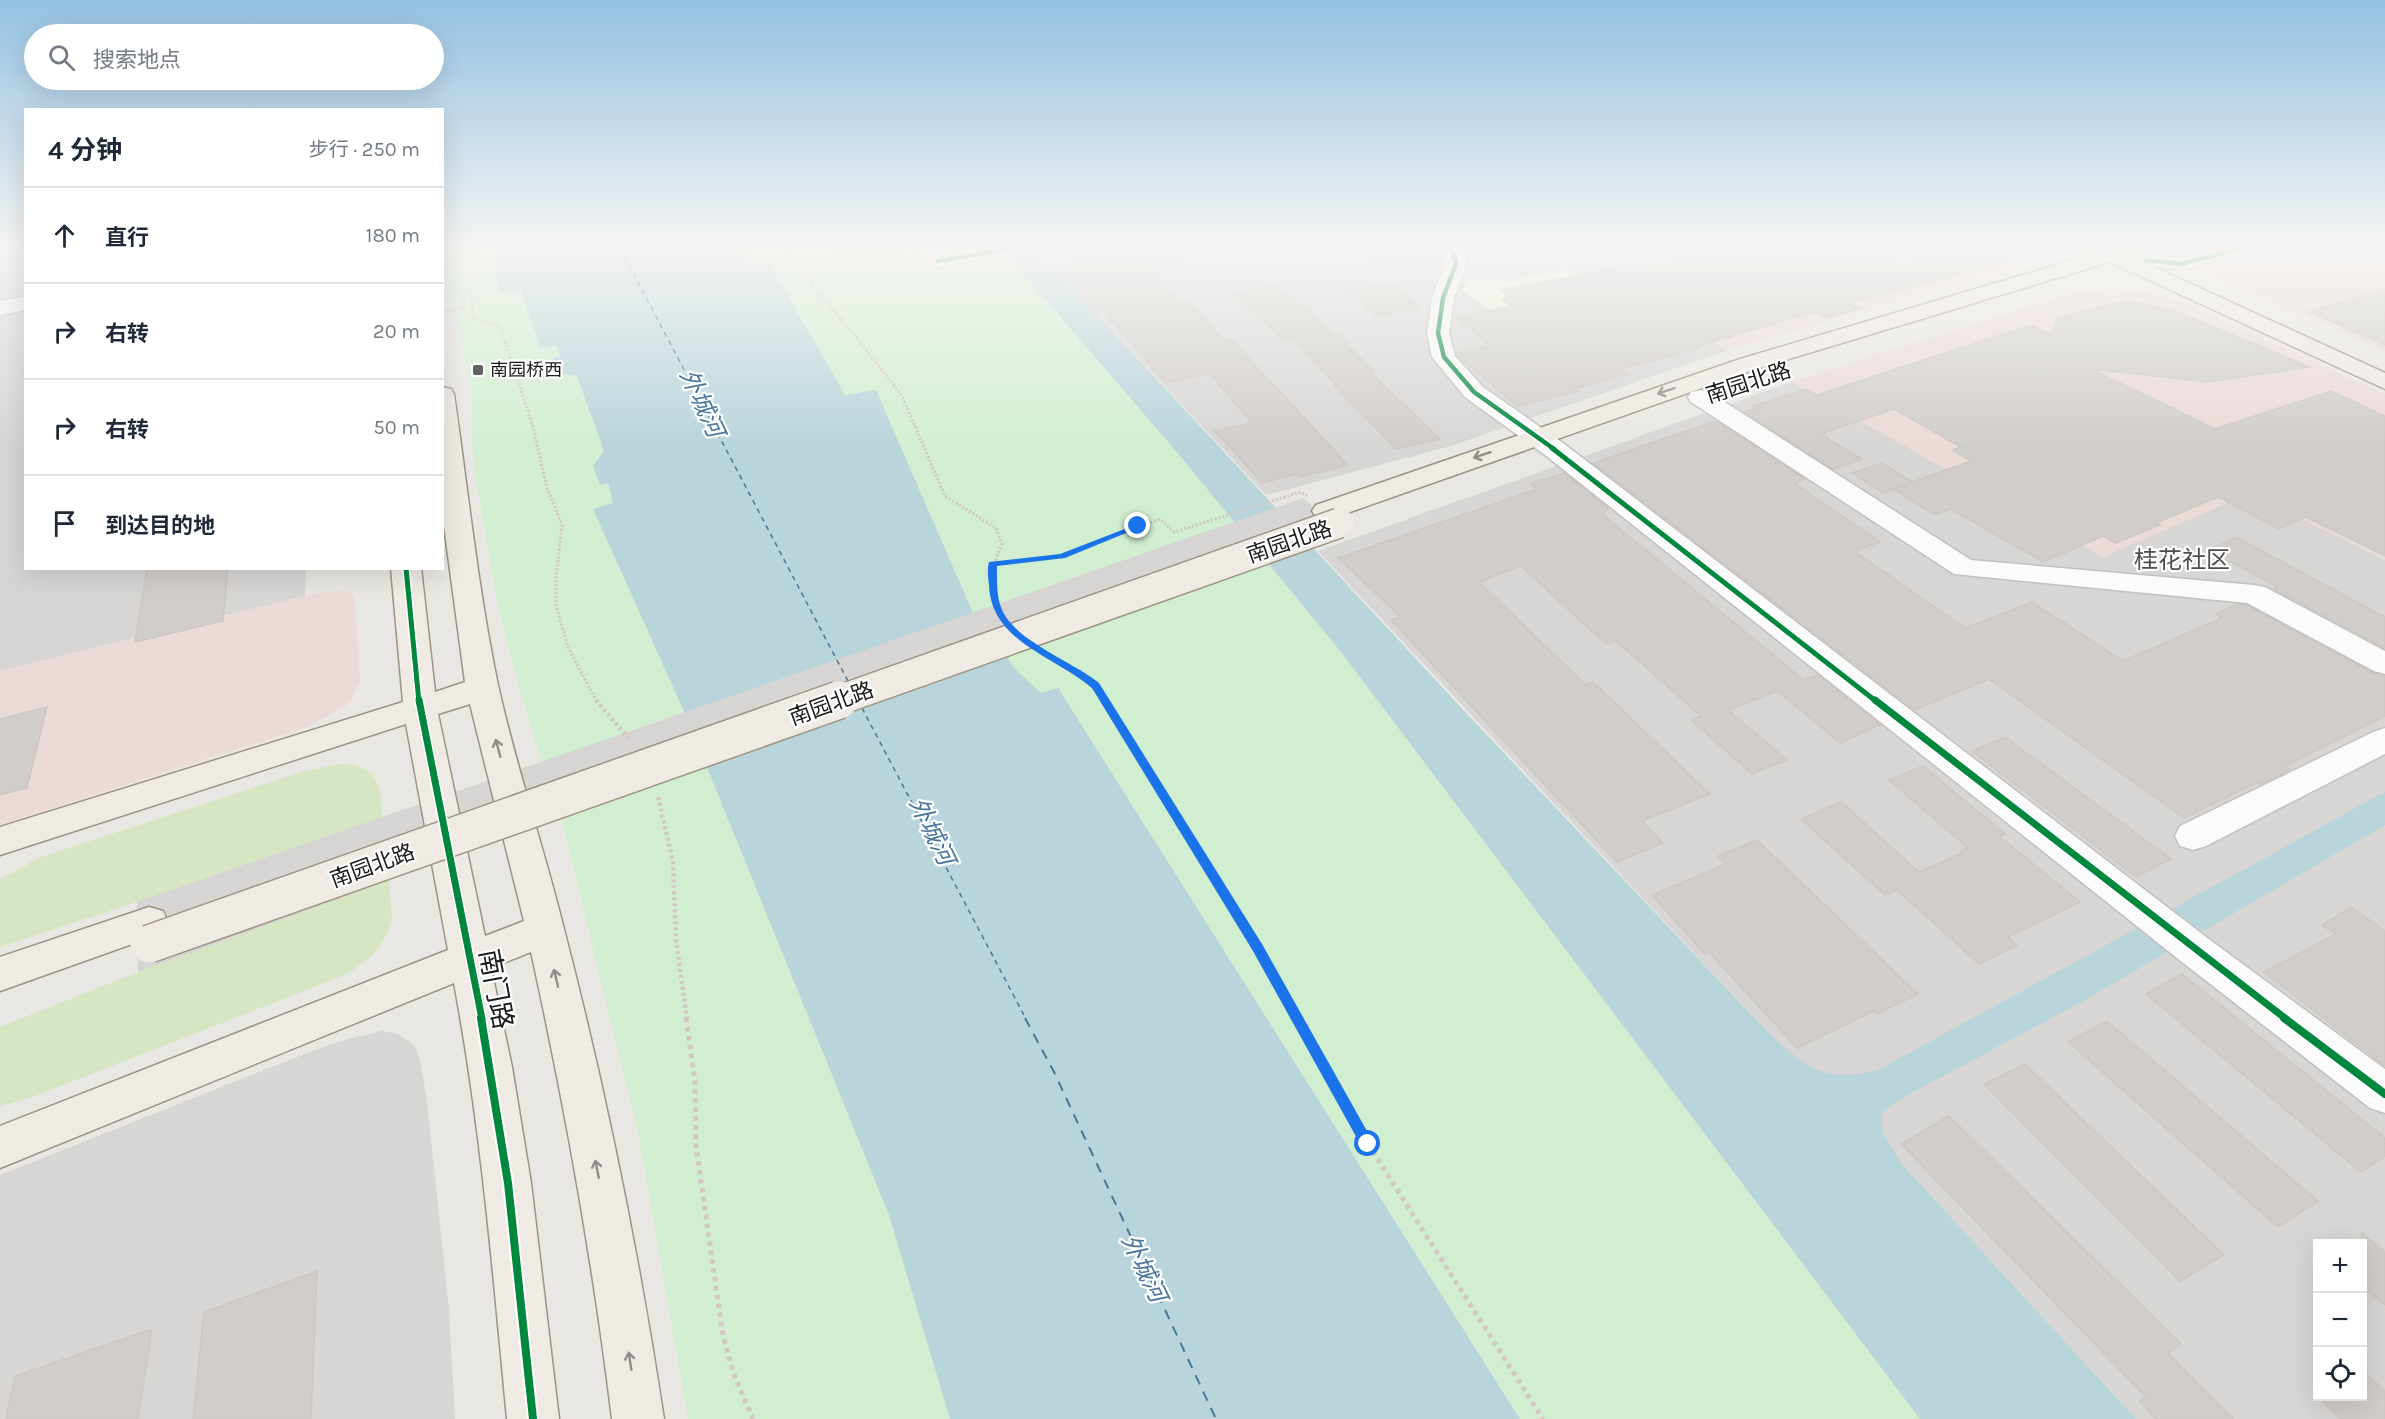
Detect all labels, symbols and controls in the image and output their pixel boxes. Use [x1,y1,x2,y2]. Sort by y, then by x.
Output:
search box [24,24,444,90]
icon: search [45,41,78,74]
text: 搜索地点 [93,47,181,73]
text: 4 分钟 [48,135,122,166]
text: 步行 · 250 m [309,138,420,161]
icon: ahead [48,219,81,252]
text: 180 m [366,224,420,247]
text: 直行 [105,225,149,251]
icon: right [48,315,81,348]
text: 20 m [373,320,420,343]
text: 右转 [105,321,149,347]
street label: 南园北路 [1702,357,1794,409]
place label: 南园桥西 [490,359,562,381]
marker: 南园桥西 [471,363,485,377]
water label: 外城河 [674,364,732,445]
one-way arrow [1657,386,1676,397]
icon: right [48,411,81,444]
text: 50 m [373,416,420,439]
text: 右转 [105,417,149,443]
one-way arrow [1473,450,1492,461]
icon: arrive [48,507,81,540]
route end [1124,512,1150,538]
text: 到达目的地 [105,513,215,539]
street label: 南园北路 [1243,515,1335,569]
district label: 桂花社区 [2134,546,2230,574]
street label: 南园北路 [786,677,877,731]
one-way arrow [492,739,504,758]
water label: 外城河 [904,793,962,873]
street label: 南园北路 [327,839,418,893]
street label: 南门路 [473,946,519,1032]
one-way arrow [550,969,562,988]
route start [1354,1130,1380,1156]
one-way arrow [591,1160,602,1179]
water label: 外城河 [1116,1230,1174,1310]
map controls [2313,1239,2367,1401]
button: + [2313,1239,2367,1293]
button: − [2313,1293,2367,1347]
button: locate [2313,1347,2367,1401]
one-way arrow [624,1352,635,1372]

